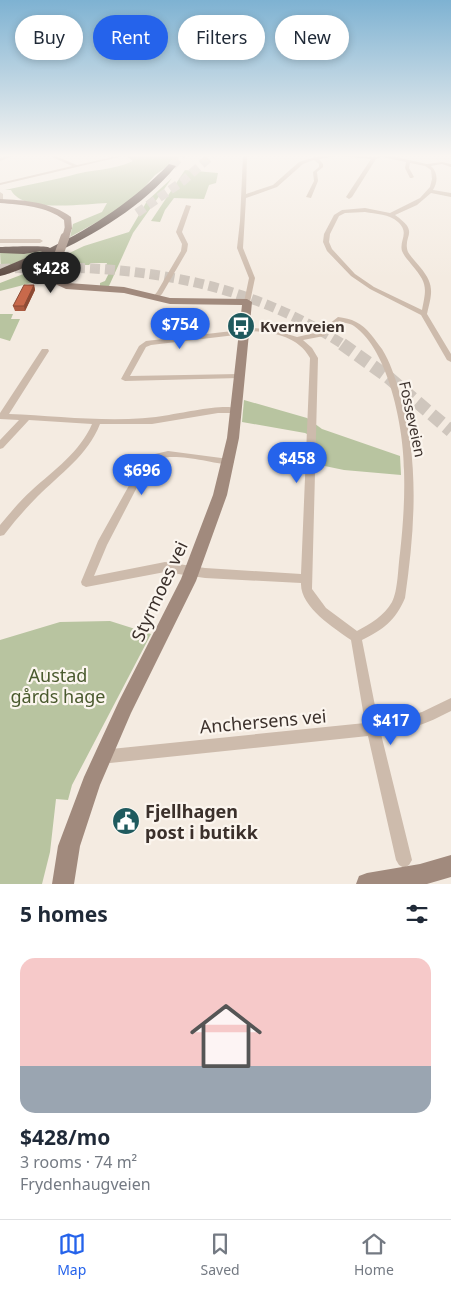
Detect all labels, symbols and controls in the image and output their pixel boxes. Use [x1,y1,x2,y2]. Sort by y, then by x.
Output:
chip: Buy [15,15,83,60]
chip: Rent [93,15,168,60]
chip: Filters [178,15,265,60]
chip: New [275,15,349,60]
pin: $428 [21,252,81,294]
text: $428 [33,257,69,279]
pin: $754 [150,308,210,350]
bus stop icon: Kvernveien [226,311,256,341]
text: $754 [162,313,198,335]
place label: Kvernveien [260,316,345,336]
street label: Fosseveien [395,379,431,459]
pin: $458 [267,442,327,484]
text: $458 [279,447,315,469]
pin: $696 [112,454,172,496]
text: $696 [124,459,160,481]
street label: Styrmoes vei [125,537,193,645]
park label: Austad gårds hage [10,663,106,708]
street label: Anchersens vei [199,704,327,738]
pin: $417 [361,704,421,746]
text: $417 [373,709,409,731]
place label: Fjellhagen post i butikk [145,799,259,844]
public building icon: Fjellhagen post i butikk [111,806,141,836]
text: 5 homes [20,900,108,928]
icon: filters [403,900,431,928]
icon: home [181,991,271,1081]
text: $428/mo [20,1123,110,1151]
text: 3 rooms · 74 m² [20,1151,137,1173]
text: Frydenhaugveien [20,1173,151,1195]
tab: Map [57,1230,86,1279]
tab: Saved [201,1230,240,1279]
tab: Home [354,1230,394,1279]

